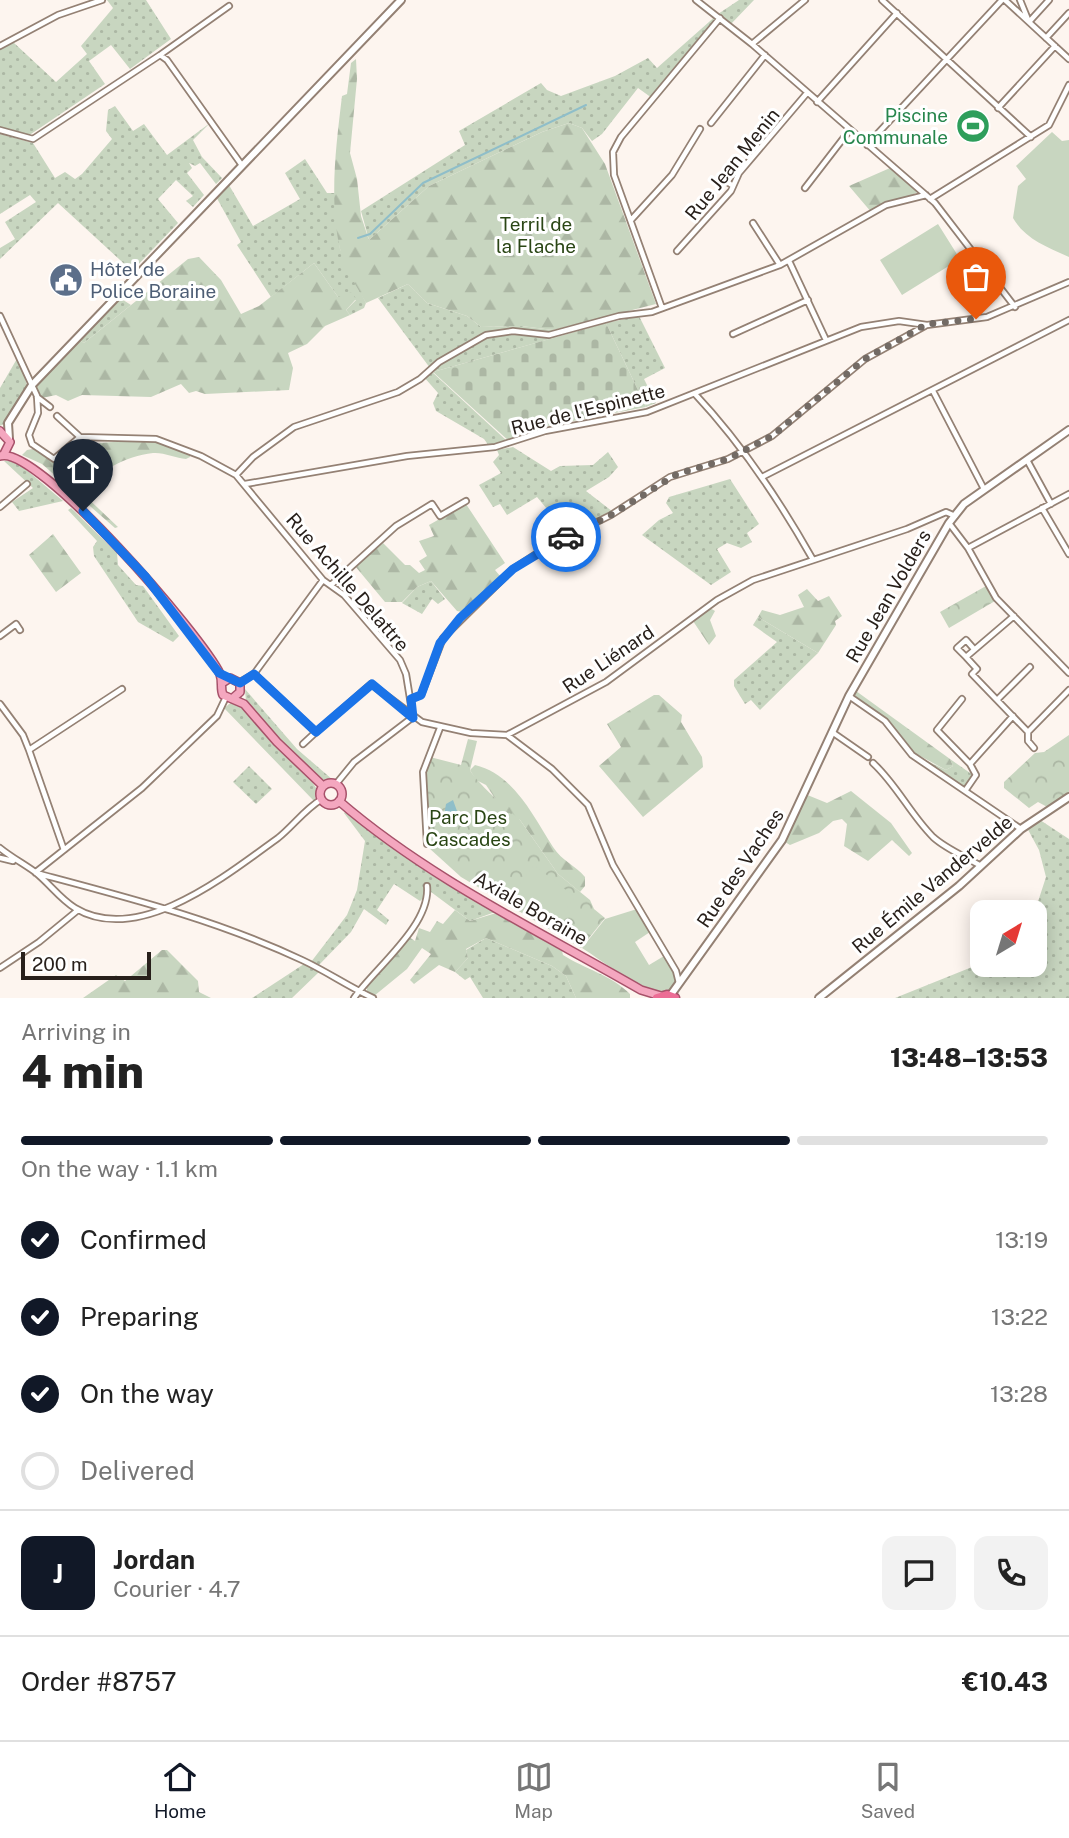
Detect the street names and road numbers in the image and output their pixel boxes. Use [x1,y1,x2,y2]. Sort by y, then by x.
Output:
street label: Rue Jean Menin [680,104,784,224]
street label: Rue de l'Espinette [509,379,667,439]
street label: Rue Achille Delattre [282,508,414,656]
street label: Rue Jean Volders [841,526,935,666]
street label: Rue Liénard [558,620,658,698]
street label: Rue des Vaches [692,804,788,932]
street label: Rue Émile Vandervelde [847,810,1017,958]
street label: Axiale Boraine [470,867,592,949]

